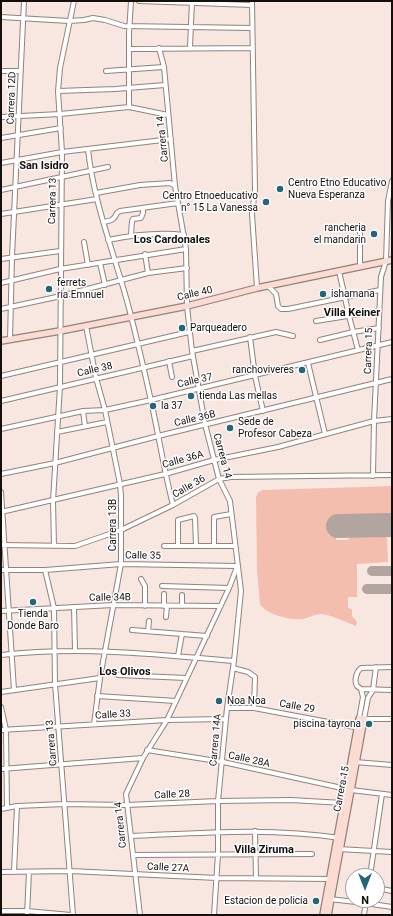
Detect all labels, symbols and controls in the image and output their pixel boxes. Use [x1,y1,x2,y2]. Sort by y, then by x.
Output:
street label: Carrera 12D [5,71,19,125]
street label: Carrera 14 [155,115,171,163]
district label: San Isidro [19,159,69,173]
place label: Centro Etno Educativo Nueva Esperanza [288,177,386,200]
street label: Carrera 13 [47,178,59,224]
marker: Centro Etno Educativo Nueva Esperanza [275,184,285,194]
place label: Centro Etnoeducativo n° 15 La Vanessa [162,190,258,214]
marker: Centro Etnoeducativo n° 15 La Vanessa [261,197,271,207]
place label: rancheria el mandarin [314,222,366,246]
marker: rancheria el mandarin [369,229,379,239]
district label: Los Cardonales [134,233,210,247]
place label: ferrets ria Emnuel [57,277,104,300]
marker: ferrets ria Emnuel [44,284,54,294]
street label: Calle 40 [176,284,214,304]
place label: ishamana [331,288,375,300]
marker: ishamana [318,289,328,299]
district label: Villa Keiner [324,306,380,320]
place label: Parqueadero [190,322,247,334]
marker: Parqueadero [177,323,187,333]
street label: Carrera 15 [362,328,376,374]
street label: Calle 38 [76,360,114,380]
place label: ranchoviveres [232,364,294,376]
marker: ranchoviveres [297,365,307,375]
street label: Calle 37 [176,371,214,391]
place label: tienda Las mellas [199,390,277,402]
marker: tienda Las mellas [186,391,196,401]
place label: la 37 [161,400,183,412]
marker: la 37 [148,401,158,411]
street label: Calle 36B [173,408,217,430]
place label: Sede de Profesor Cabeza [238,416,312,440]
marker: Sede de Profesor Cabeza [225,423,235,433]
street label: Carrera 14 [210,432,234,480]
street label: Calle 36A [161,449,205,471]
street label: Calle 36 [170,473,208,501]
street label: Carrera 13B [107,499,119,551]
street label: Calle 35 [125,550,161,562]
street label: Calle 34B [89,592,131,604]
marker: Tienda Donde Baro [28,597,38,607]
place label: Tienda Donde Baro [7,608,59,632]
district label: Los Olivos [99,665,151,679]
place label: Noa Noa [227,695,266,707]
marker: Noa Noa [214,696,224,706]
street label: Calle 29 [278,698,316,716]
street label: Calle 33 [95,708,131,722]
street label: Carrera 14A [208,713,224,767]
place label: piscina tayrona [293,718,361,730]
street label: Carrera 13 [44,719,60,767]
marker: piscina tayrona [364,719,374,729]
street label: Calle 28A [227,750,271,770]
street label: Carrera 15 [332,765,352,813]
street label: Calle 28 [154,788,190,802]
street label: Carrera 14 [113,801,129,849]
district label: Villa Ziruma [234,843,294,857]
street label: Calle 27A [147,861,189,875]
north arrow [345,868,385,908]
text: N [361,893,369,906]
place label: Estacion de policía [224,895,308,907]
marker: Estacion de policía [311,896,321,906]

